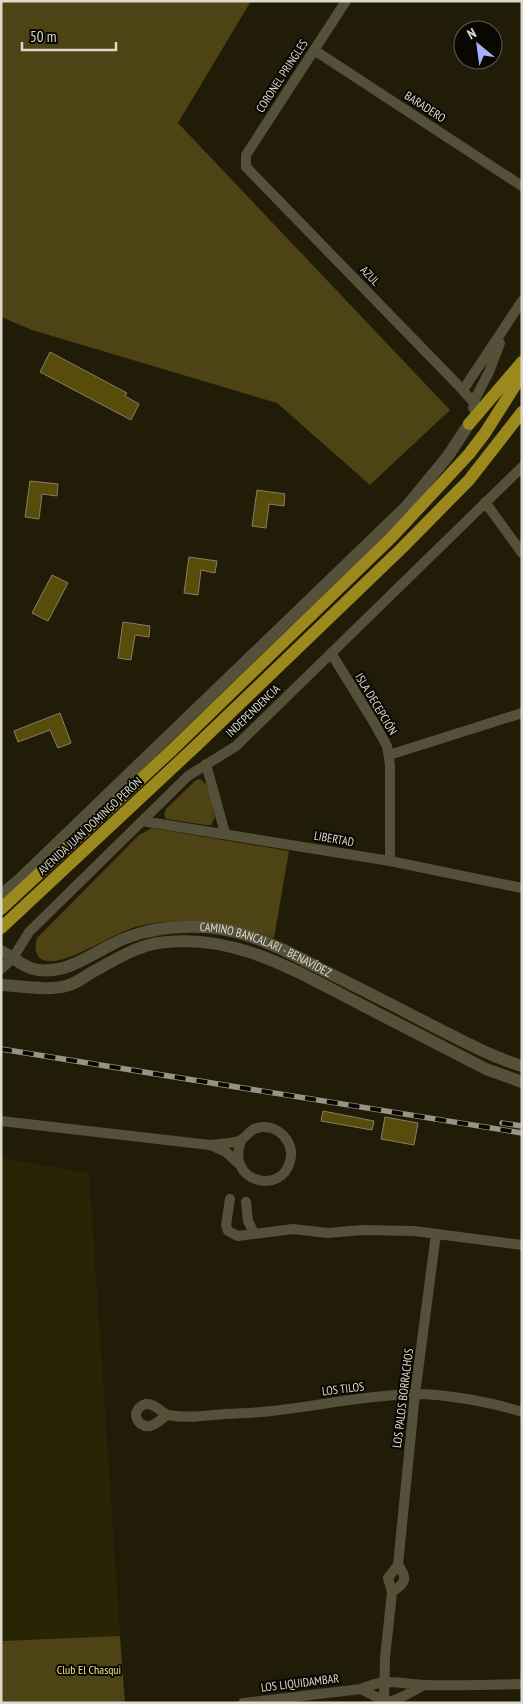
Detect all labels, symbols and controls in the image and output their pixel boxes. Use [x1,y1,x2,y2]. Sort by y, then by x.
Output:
scale bar [22,20,116,52]
north arrow [453,20,503,70]
text: N [464,24,479,43]
text: 50 m [30,27,56,46]
street label: CORONEL PRINGLES [252,36,311,115]
street label: BARADERO [402,88,449,126]
street label: AZUL [357,263,383,289]
street label: ISLA DECEPCIÓN [352,670,401,737]
street label: INDEPENDENCIA [222,681,283,740]
street label: AVENIDA JUAN DOMINGO PERÓN [35,774,145,878]
street label: LIBERTAD [313,828,355,849]
street label: CAMINO BANCALARI - BENAVÍDEZ [199,919,334,980]
street label: LOS PALOS BORRACHOS [389,1347,416,1449]
street label: LOS TILOS [321,1378,365,1399]
park label: Club El Chasqui [57,1662,121,1677]
street label: LOS LIQUIDAMBAR [260,1670,340,1695]

